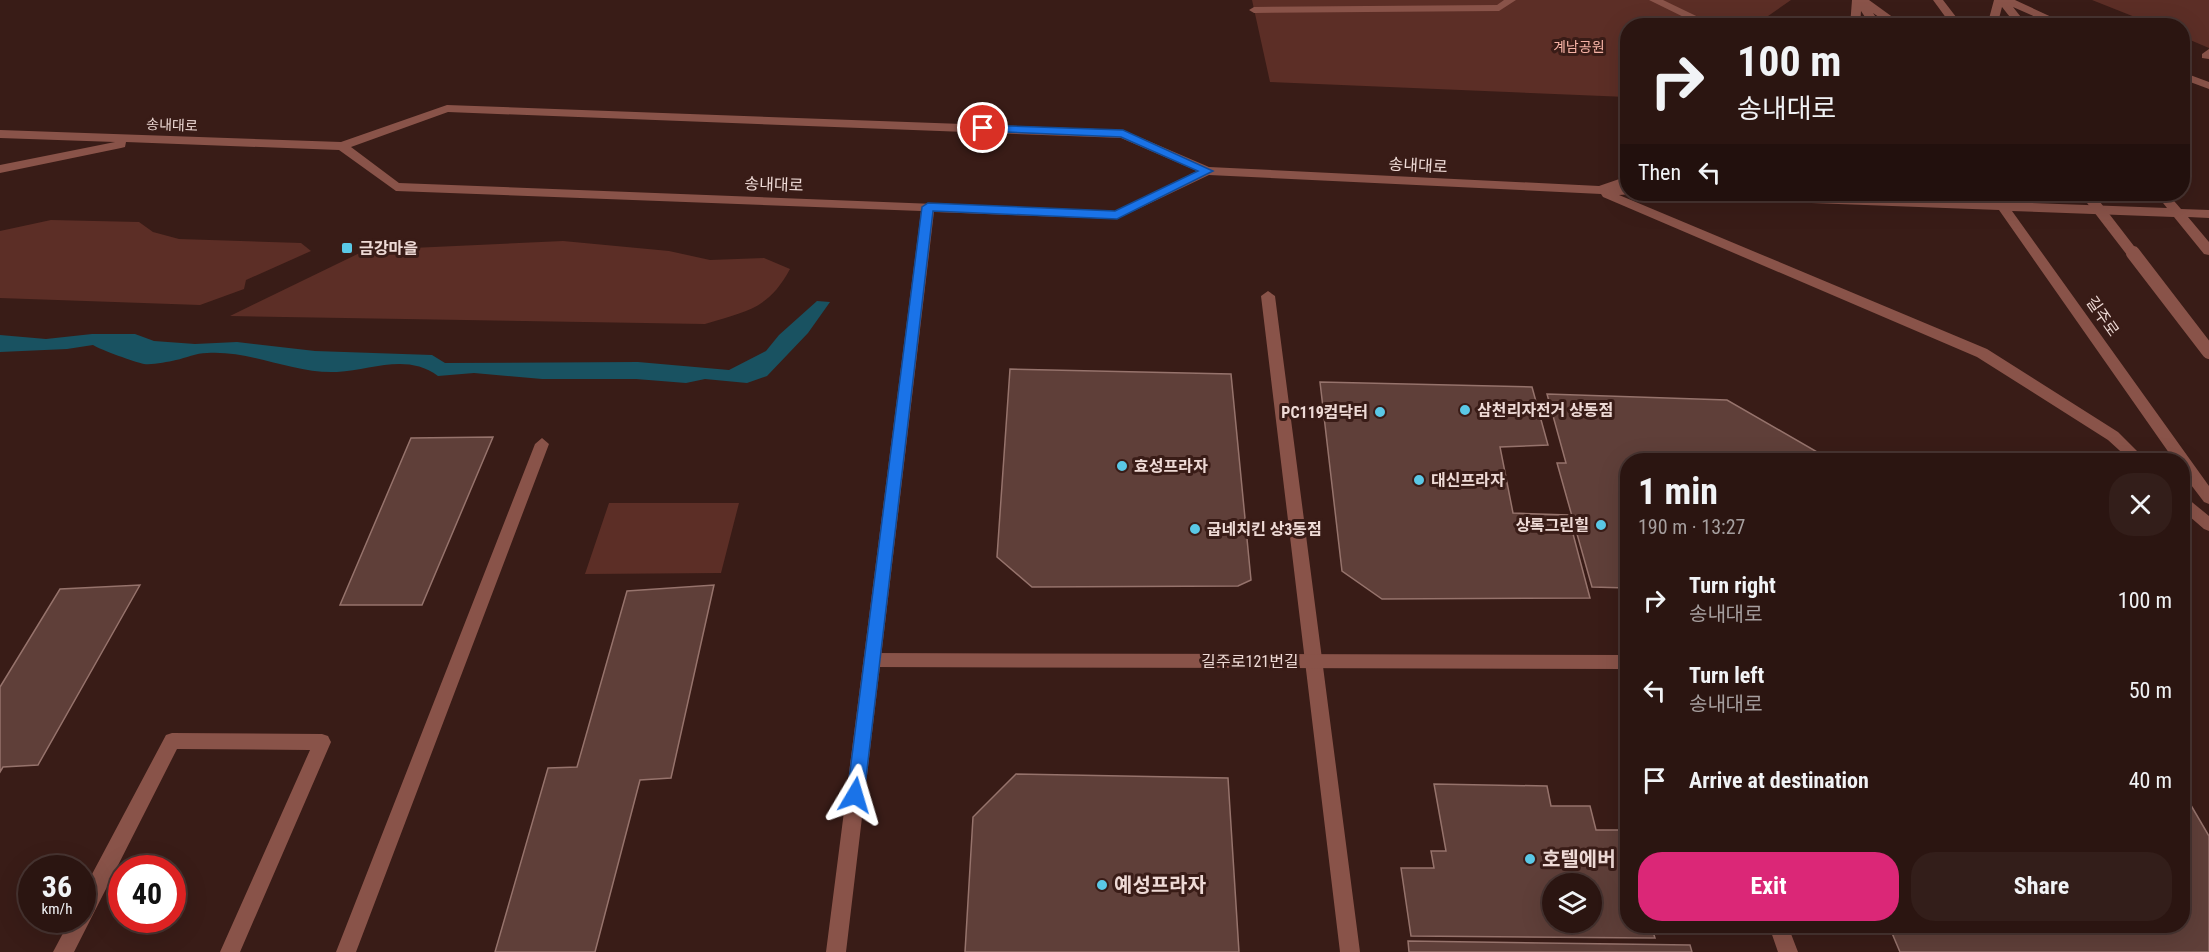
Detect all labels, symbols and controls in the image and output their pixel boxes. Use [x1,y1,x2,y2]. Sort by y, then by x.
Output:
text: 100 m [1737,37,1842,86]
park label: 계남공원 [1553,39,1605,55]
icon: right [1638,42,1716,120]
text: 송내대로 [1737,93,1836,125]
pin [957,102,1008,153]
icon: arrive [966,111,999,144]
street label: 송내대로 [146,116,198,134]
street label: 송내대로 [1388,154,1448,177]
icon: left [1693,156,1726,189]
text: Then [1638,160,1681,185]
street label: 송내대로 [744,174,804,195]
place label: 금강마을 [359,239,418,258]
marker: 금강마을 [340,241,354,255]
street label: 길주로 [2082,293,2123,340]
place label: 삼천리자전거 상동점 [1477,401,1613,420]
place label: PC119컴닥터 [1281,403,1368,422]
marker: 삼천리자전거 상동점 [1458,403,1472,417]
marker: PC119컴닥터 [1373,405,1387,419]
place label: 효성프라자 [1134,457,1208,476]
marker: 효성프라자 [1115,459,1129,473]
place label: 대신프라자 [1431,471,1505,490]
text: 1 min [1638,471,1718,513]
marker: 대신프라자 [1412,473,1426,487]
button: close [2109,473,2172,536]
text: 190 m · 13:27 [1638,515,1745,539]
place label: 상록그린힐 [1515,516,1589,535]
marker: 상록그린힐 [1594,518,1608,532]
place label: 굽네치킨 상3동점 [1207,520,1322,539]
marker: 굽네치킨 상3동점 [1188,522,1202,536]
text: Turn right [1689,573,1776,598]
icon: right [1638,584,1671,617]
text: 100 m [2118,588,2172,613]
text: 송내대로 [1689,602,1763,626]
street label: 길주로121번길 [1201,652,1299,671]
text: Turn left [1689,663,1764,688]
icon: left [1638,674,1671,707]
text: 50 m [2129,678,2172,703]
text: 송내대로 [1689,692,1763,716]
position arrow [823,763,887,827]
icon: arrive [1638,764,1671,797]
text: Arrive at destination [1689,768,1869,793]
text: 40 m [2129,768,2172,793]
place label: 호텔에버 [1542,847,1616,871]
marker: 호텔에버 [1523,852,1537,866]
button: Exit [1638,852,1899,921]
button: Share [1911,852,2172,921]
speed limit sign: 40 [108,855,186,933]
text: 36 [42,869,72,904]
place label: 예성프라자 [1114,873,1207,897]
map controls [1542,873,1602,933]
button: layers [1542,873,1602,933]
marker: 예성프라자 [1095,878,1109,892]
text: km/h [42,900,72,918]

